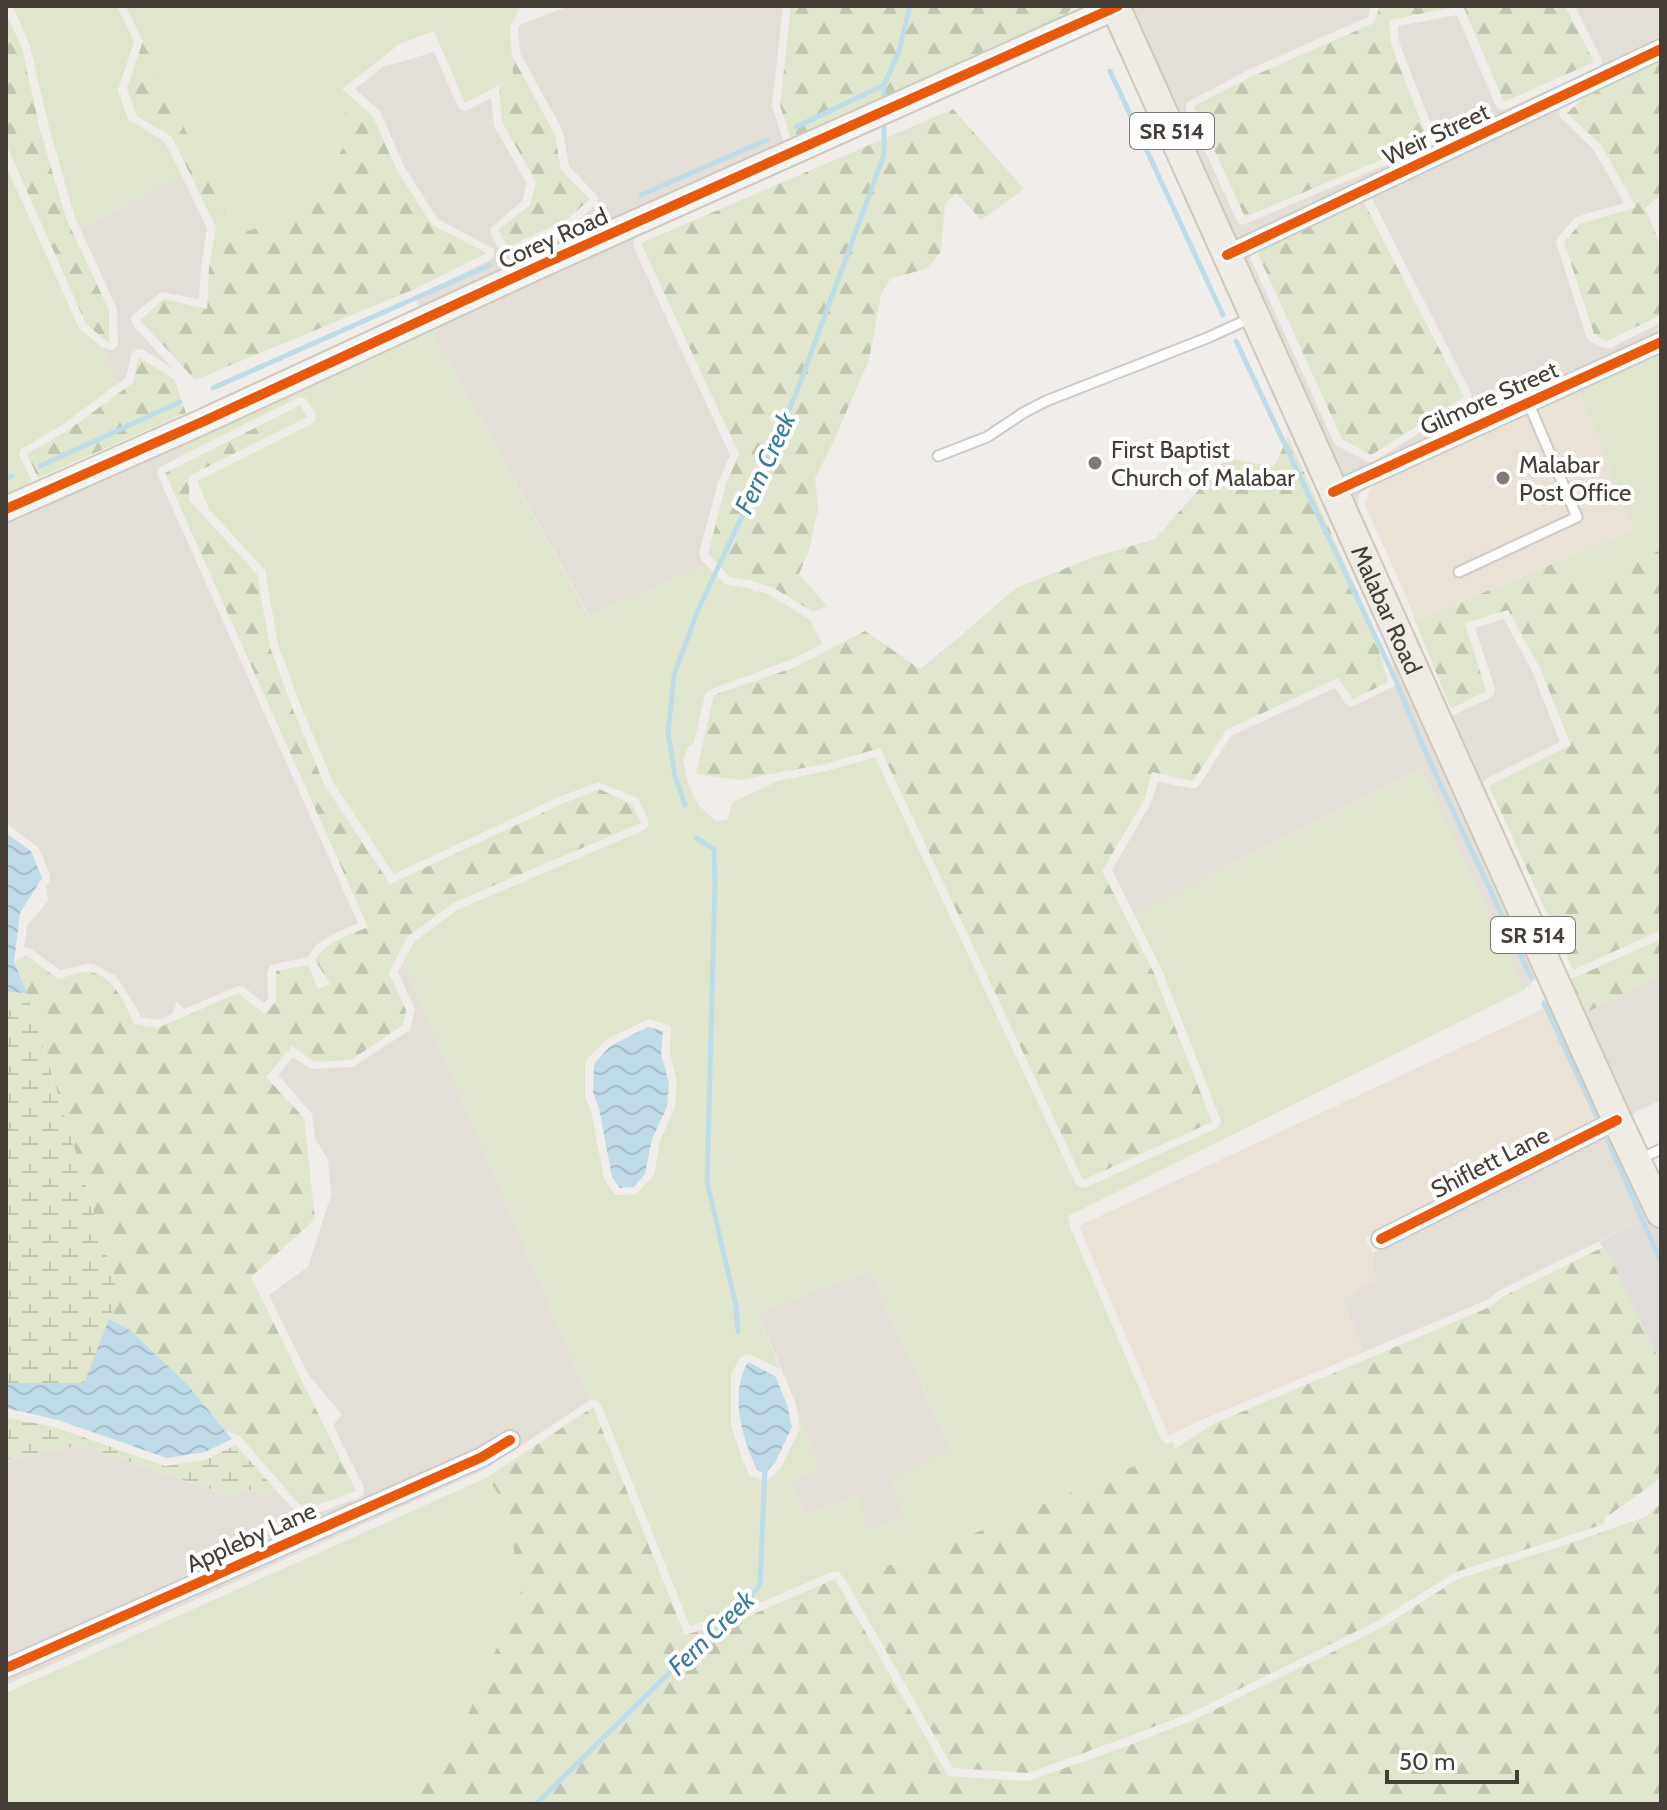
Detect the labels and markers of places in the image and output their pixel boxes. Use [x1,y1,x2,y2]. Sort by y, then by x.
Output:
place label: First Baptist Church of Malabar [1111,435,1295,492]
place label: Malabar Post Office [1519,450,1631,507]
marker: First Baptist Church of Malabar [1086,454,1104,472]
marker: Malabar Post Office [1494,469,1512,487]

